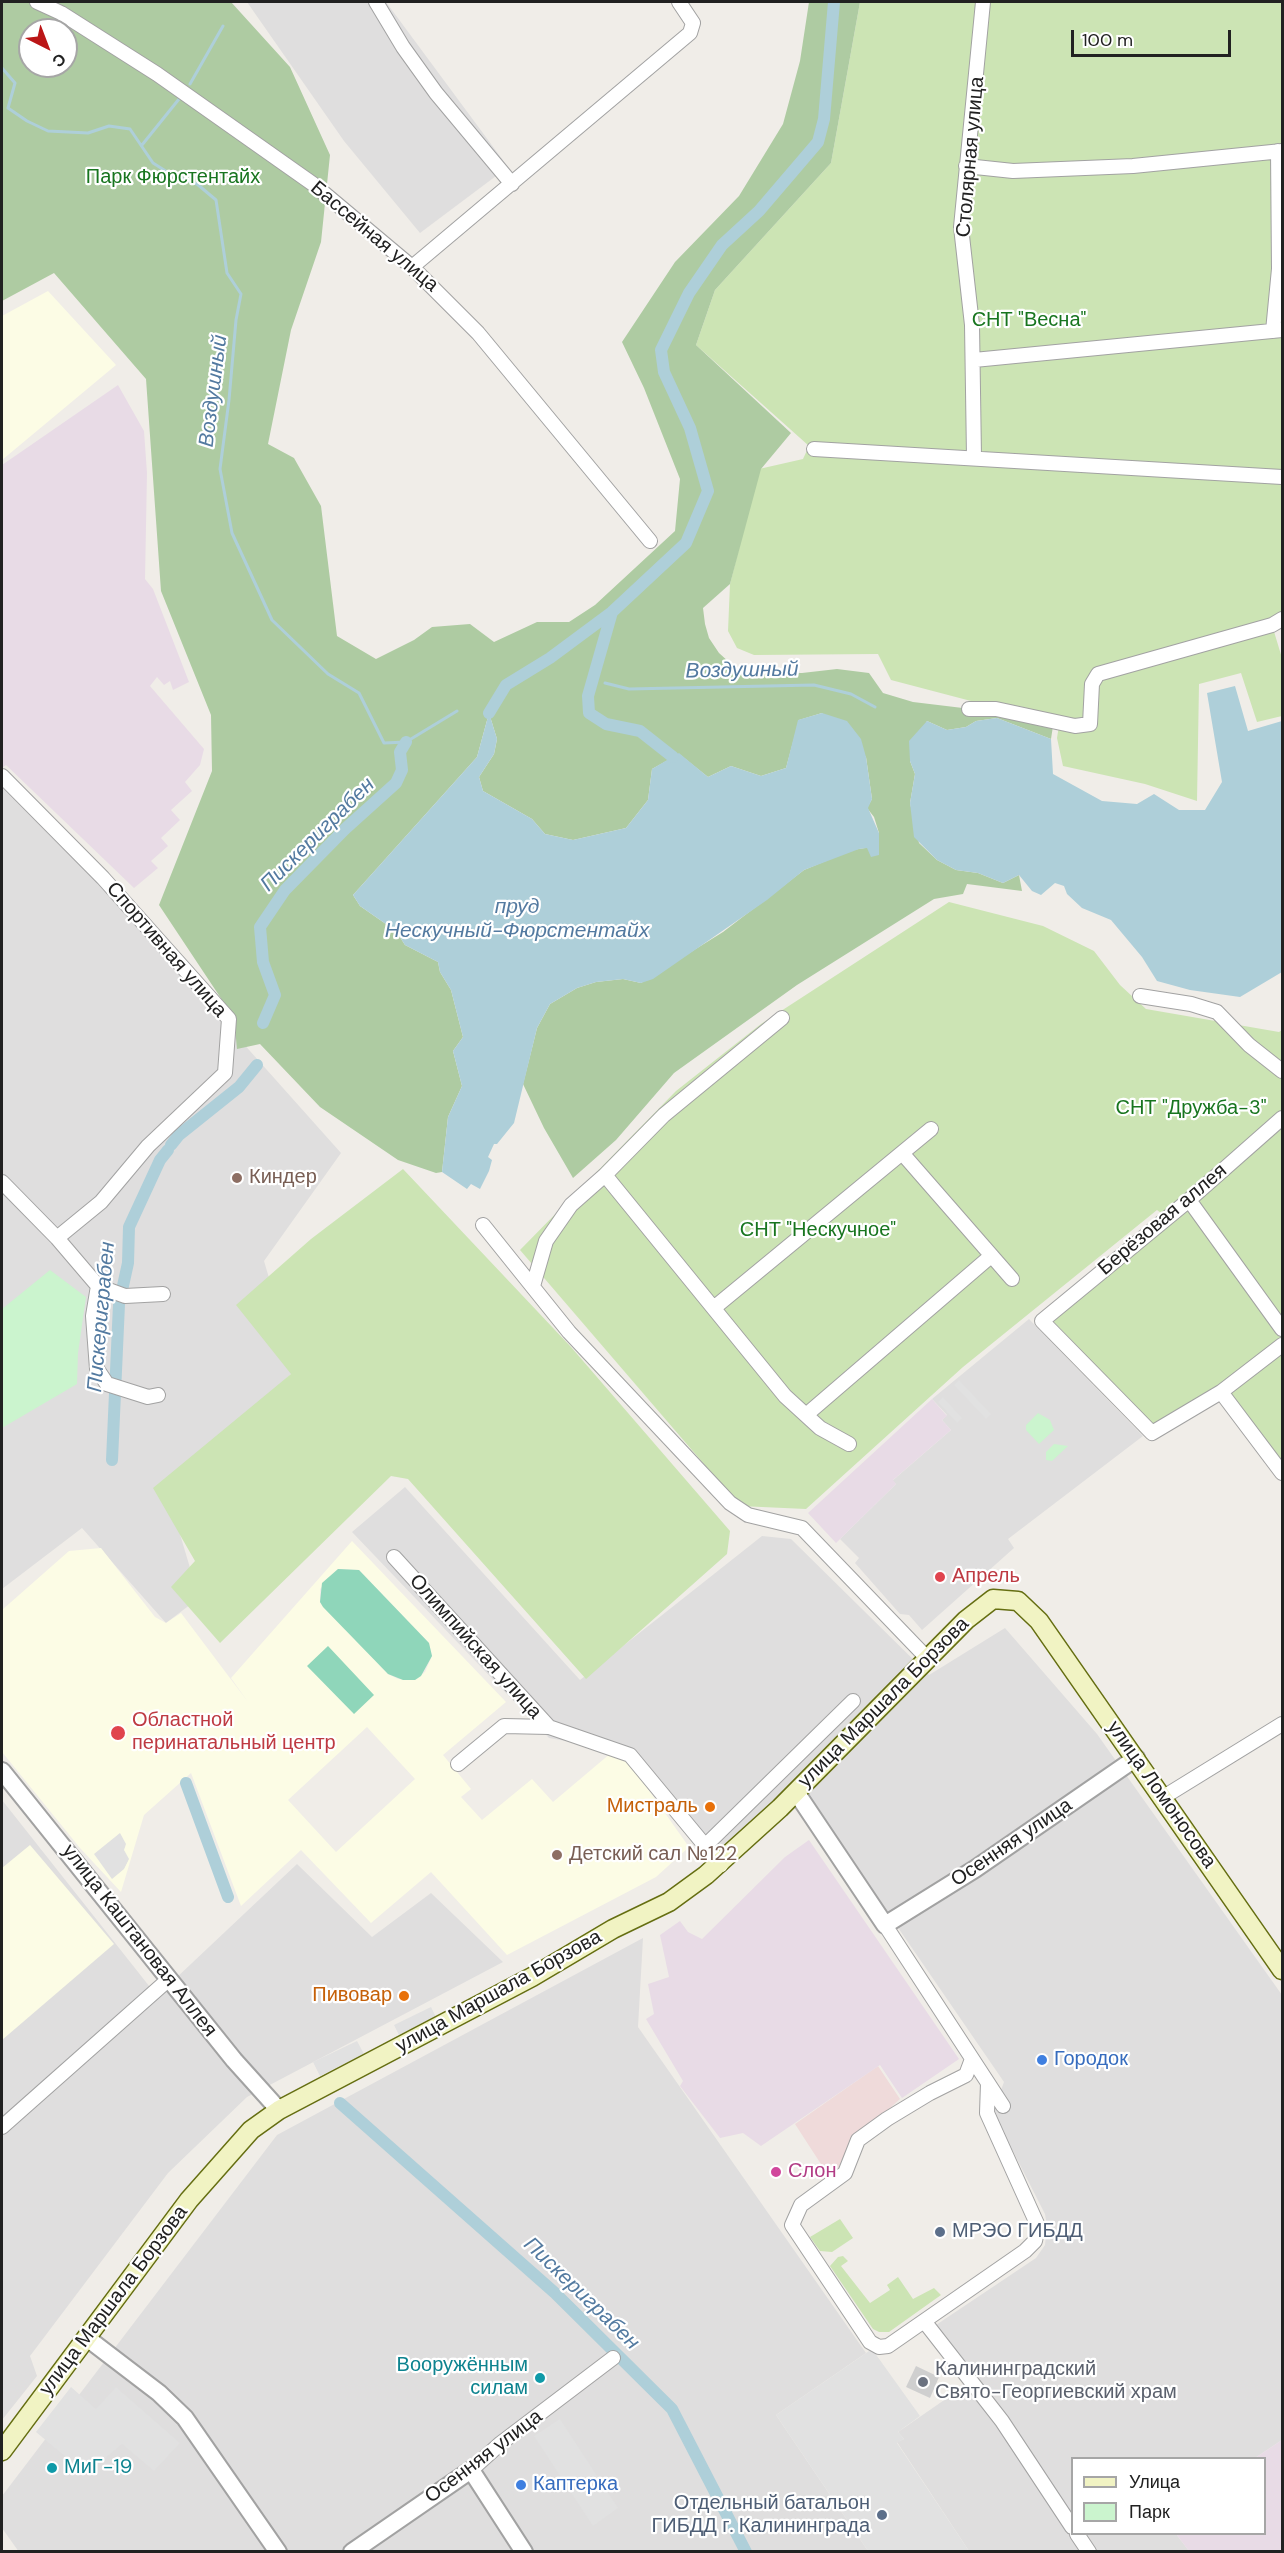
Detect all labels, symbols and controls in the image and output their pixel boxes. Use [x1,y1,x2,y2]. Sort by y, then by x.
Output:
north arrow [18,18,78,78]
scale bar [1074,18,1234,56]
text: 100 m [1082,28,1133,52]
text: С [48,49,70,72]
street label: Столярная улица [952,76,990,238]
park label: Парк Фюрстентайх [86,166,260,190]
street label: Бассейная улица [305,176,443,298]
park label: СНТ "Весна" [972,309,1086,333]
water label: Воздушный [195,333,233,449]
water label: Воздушный [685,657,799,685]
water label: Пискериграбен [256,773,380,897]
street label: Спортивная улица [101,877,231,1023]
water label: пруд Нескучный-Фюрстентайх [385,894,649,944]
park label: СНТ "Дружба-3" [1115,1097,1267,1121]
street label: Берёзовая аллея [1094,1159,1232,1281]
place label: Киндер [249,1166,317,1190]
marker: Киндер [230,1171,244,1185]
park label: СНТ "Нескучное" [740,1219,896,1243]
water label: Пискериграбен [83,1241,121,1393]
place label: Апрель [952,1565,1020,1589]
street label: Олимпийская улица [404,1570,546,1724]
marker: Апрель [933,1570,947,1584]
street label: улица Маршала Борзова [794,1613,974,1793]
place label: Областной перинатальный центр [132,1709,336,1756]
street label: улица Ломоносова [1101,1717,1221,1873]
marker: Областной перинатальный центр [109,1724,127,1742]
street label: Осенняя улица [947,1794,1077,1892]
place label: Мистраль [607,1795,698,1819]
marker: Мистраль [703,1800,717,1814]
street label: улица Каштановая Аллея [56,1840,222,2042]
place label: Детский сал №122 [569,1843,737,1867]
marker: Детский сал №122 [550,1848,564,1862]
street label: улица Маршала Борзова [392,1925,606,2059]
place label: Пивовар [312,1984,392,2008]
marker: Пивовар [397,1989,411,2003]
place label: Городок [1054,2048,1128,2072]
marker: Городок [1035,2053,1049,2067]
place label: Слон [788,2160,837,2184]
marker: Слон [769,2165,783,2179]
street label: улица Маршала Борзова [35,2201,193,2401]
place label: МРЭО ГИБДД [952,2220,1083,2244]
marker: МРЭО ГИБДД [933,2225,947,2239]
water label: Пискериграбен [518,2232,644,2356]
place label: Вооружённым силам [397,2354,528,2401]
place label: Калининградский Свято-Георгиевский храм [935,2358,1177,2405]
marker: Вооружённым силам [533,2371,547,2385]
marker: Калининградский Свято-Георгиевский храм [916,2375,930,2389]
street label: Осенняя улица [421,2405,547,2509]
place label: МиГ-19 [64,2456,132,2480]
legend [1071,2457,1266,2535]
marker: МиГ-19 [45,2461,59,2475]
text: Улица [1129,2470,1180,2494]
place label: Каптерка [533,2473,618,2497]
marker: Каптерка [514,2478,528,2492]
place label: Отдельный батальон ГИБДД г. Калининграда [651,2492,870,2539]
text: Парк [1129,2500,1170,2524]
marker: Отдельный батальон ГИБДД г. Калининграда [875,2508,889,2522]

